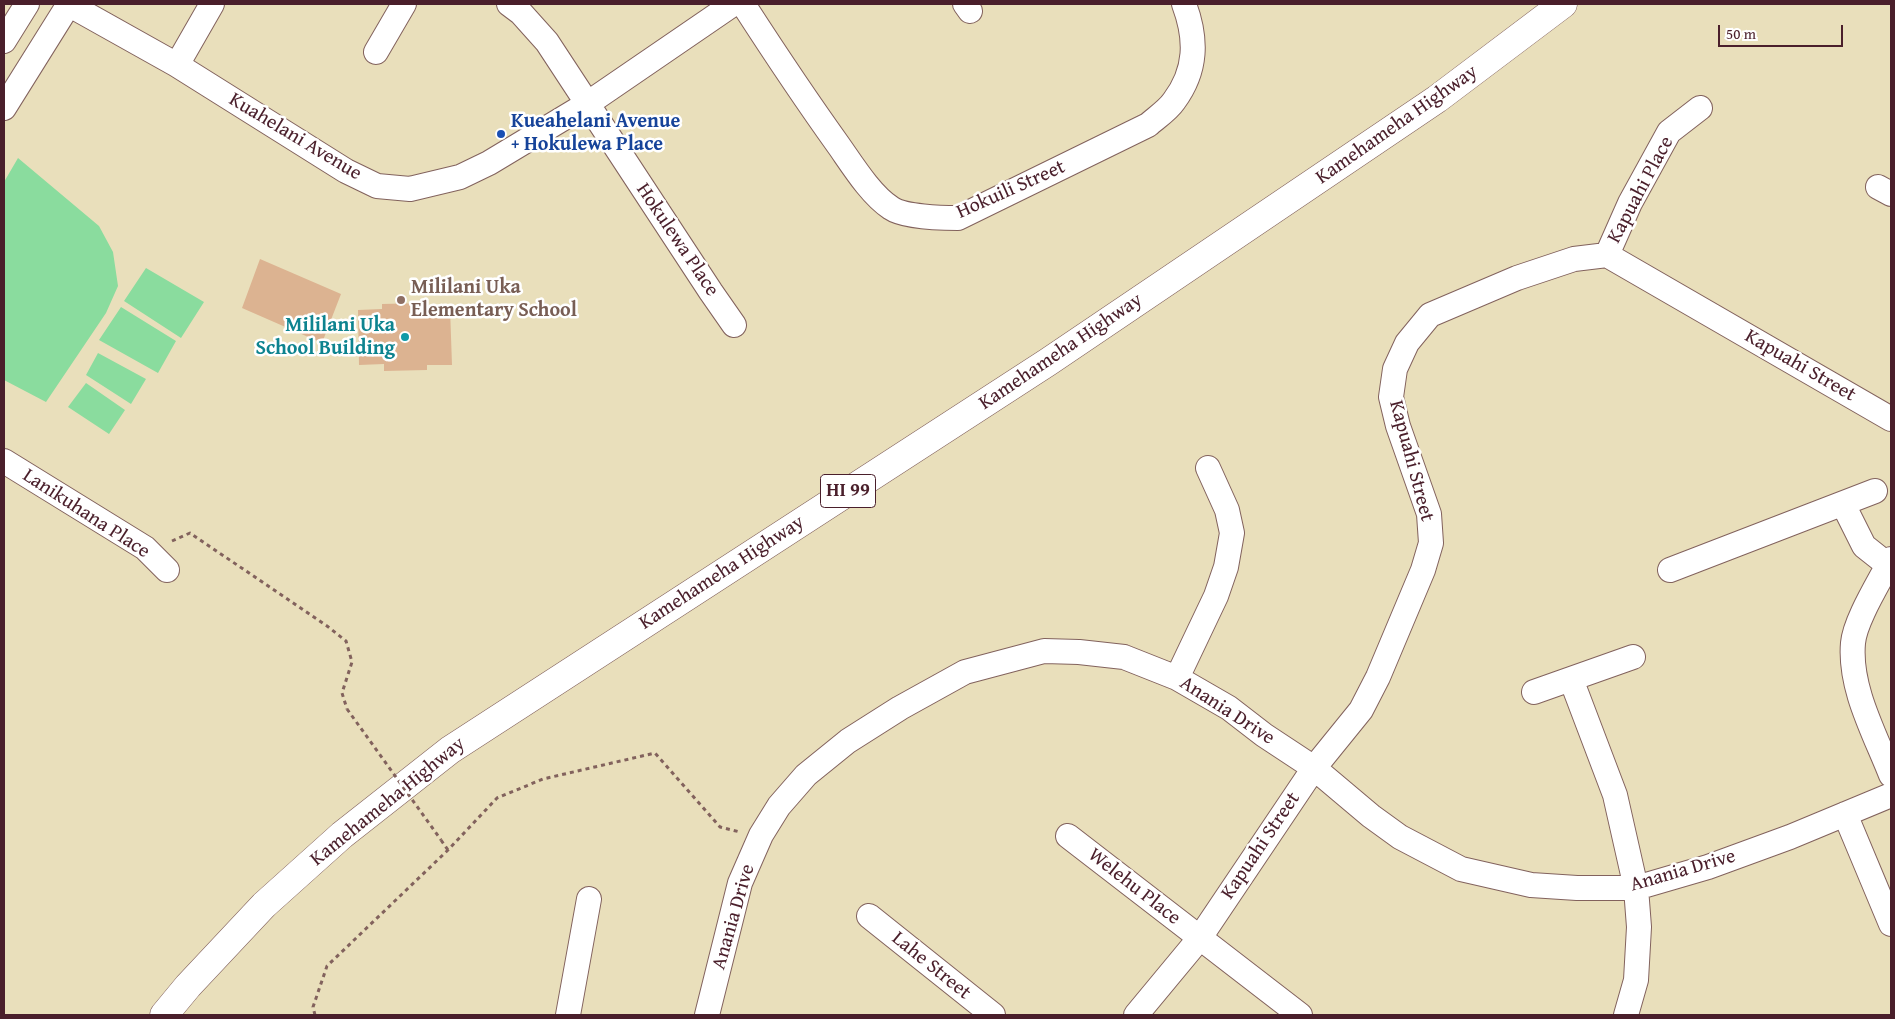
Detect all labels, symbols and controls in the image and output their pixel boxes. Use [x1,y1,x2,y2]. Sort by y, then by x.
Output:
scale bar [1720,15,1845,47]
text: 50 m [1726,23,1756,44]
street label: Kamehameha Highway [1312,60,1482,190]
street label: Kuahelani Avenue [224,88,366,186]
place label: Kueahelani Avenue + Hokulewa Place [511,110,680,157]
marker: Kueahelani Avenue + Hokulewa Place [495,128,507,140]
street label: Kapuahi Place [1603,132,1679,248]
street label: Hokuili Street [953,155,1069,225]
street label: Hokulewa Place [630,179,724,301]
place label: Mililani Uka Elementary School [411,276,577,323]
street label: Kamehameha Highway [975,288,1147,416]
marker: Mililani Uka Elementary School [395,294,407,306]
place label: Mililani Uka School Building [256,314,395,361]
street label: Kapuahi Street [1740,325,1860,407]
marker: Mililani Uka School Building [399,331,411,343]
street label: Kapuahi Street [1383,398,1439,524]
street label: Lanikuhana Place [18,464,154,564]
road number: HI 99 [820,474,876,508]
street label: Kamehameha Highway [635,511,809,635]
street label: Anania Drive [1175,671,1279,751]
street label: Kamehameha Highway [306,732,470,872]
street label: Kapuahi Street [1216,788,1306,904]
street label: Welehu Place [1083,843,1185,931]
street label: Anania Drive [1628,845,1738,897]
street label: Anania Drive [708,862,760,972]
street label: Lahe Street [887,927,975,1005]

